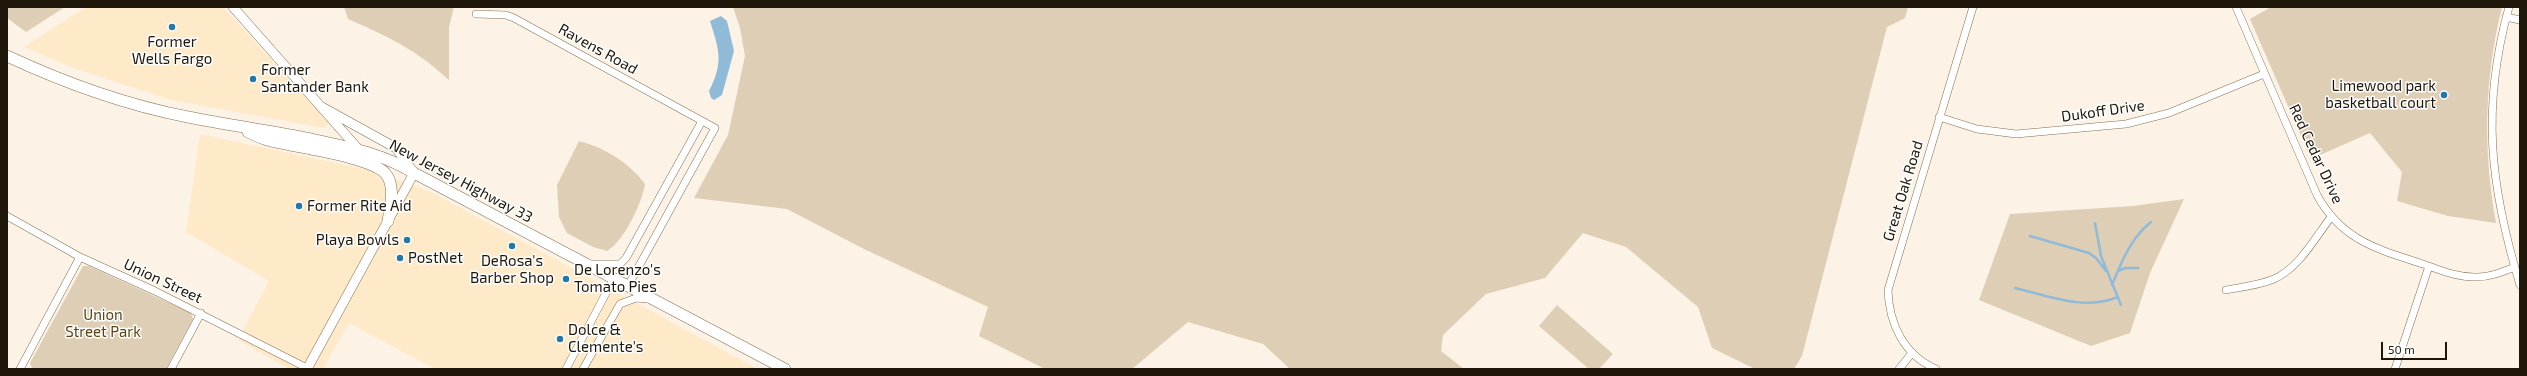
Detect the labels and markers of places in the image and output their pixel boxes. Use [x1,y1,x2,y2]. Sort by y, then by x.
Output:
marker: Former Wells Fargo [167,22,177,32]
place label: Former Wells Fargo [132,33,212,68]
place label: Former Santander Bank [261,61,369,96]
marker: Former Santander Bank [248,74,258,84]
place label: Limewood park basketball court [2325,77,2436,112]
marker: Limewood park basketball court [2439,90,2449,100]
place label: Former Rite Aid [307,197,412,215]
marker: Former Rite Aid [294,201,304,211]
place label: Playa Bowls [316,231,399,249]
marker: Playa Bowls [402,235,412,245]
marker: DeRosa's Barber Shop [507,241,517,251]
place label: PostNet [408,249,463,267]
place label: DeRosa's Barber Shop [470,252,554,287]
marker: PostNet [395,253,405,263]
place label: De Lorenzo's Tomato Pies [574,261,661,296]
marker: De Lorenzo's Tomato Pies [561,274,571,284]
place label: Dolce & Clemente's [568,321,643,356]
marker: Dolce & Clemente's [555,334,565,344]

